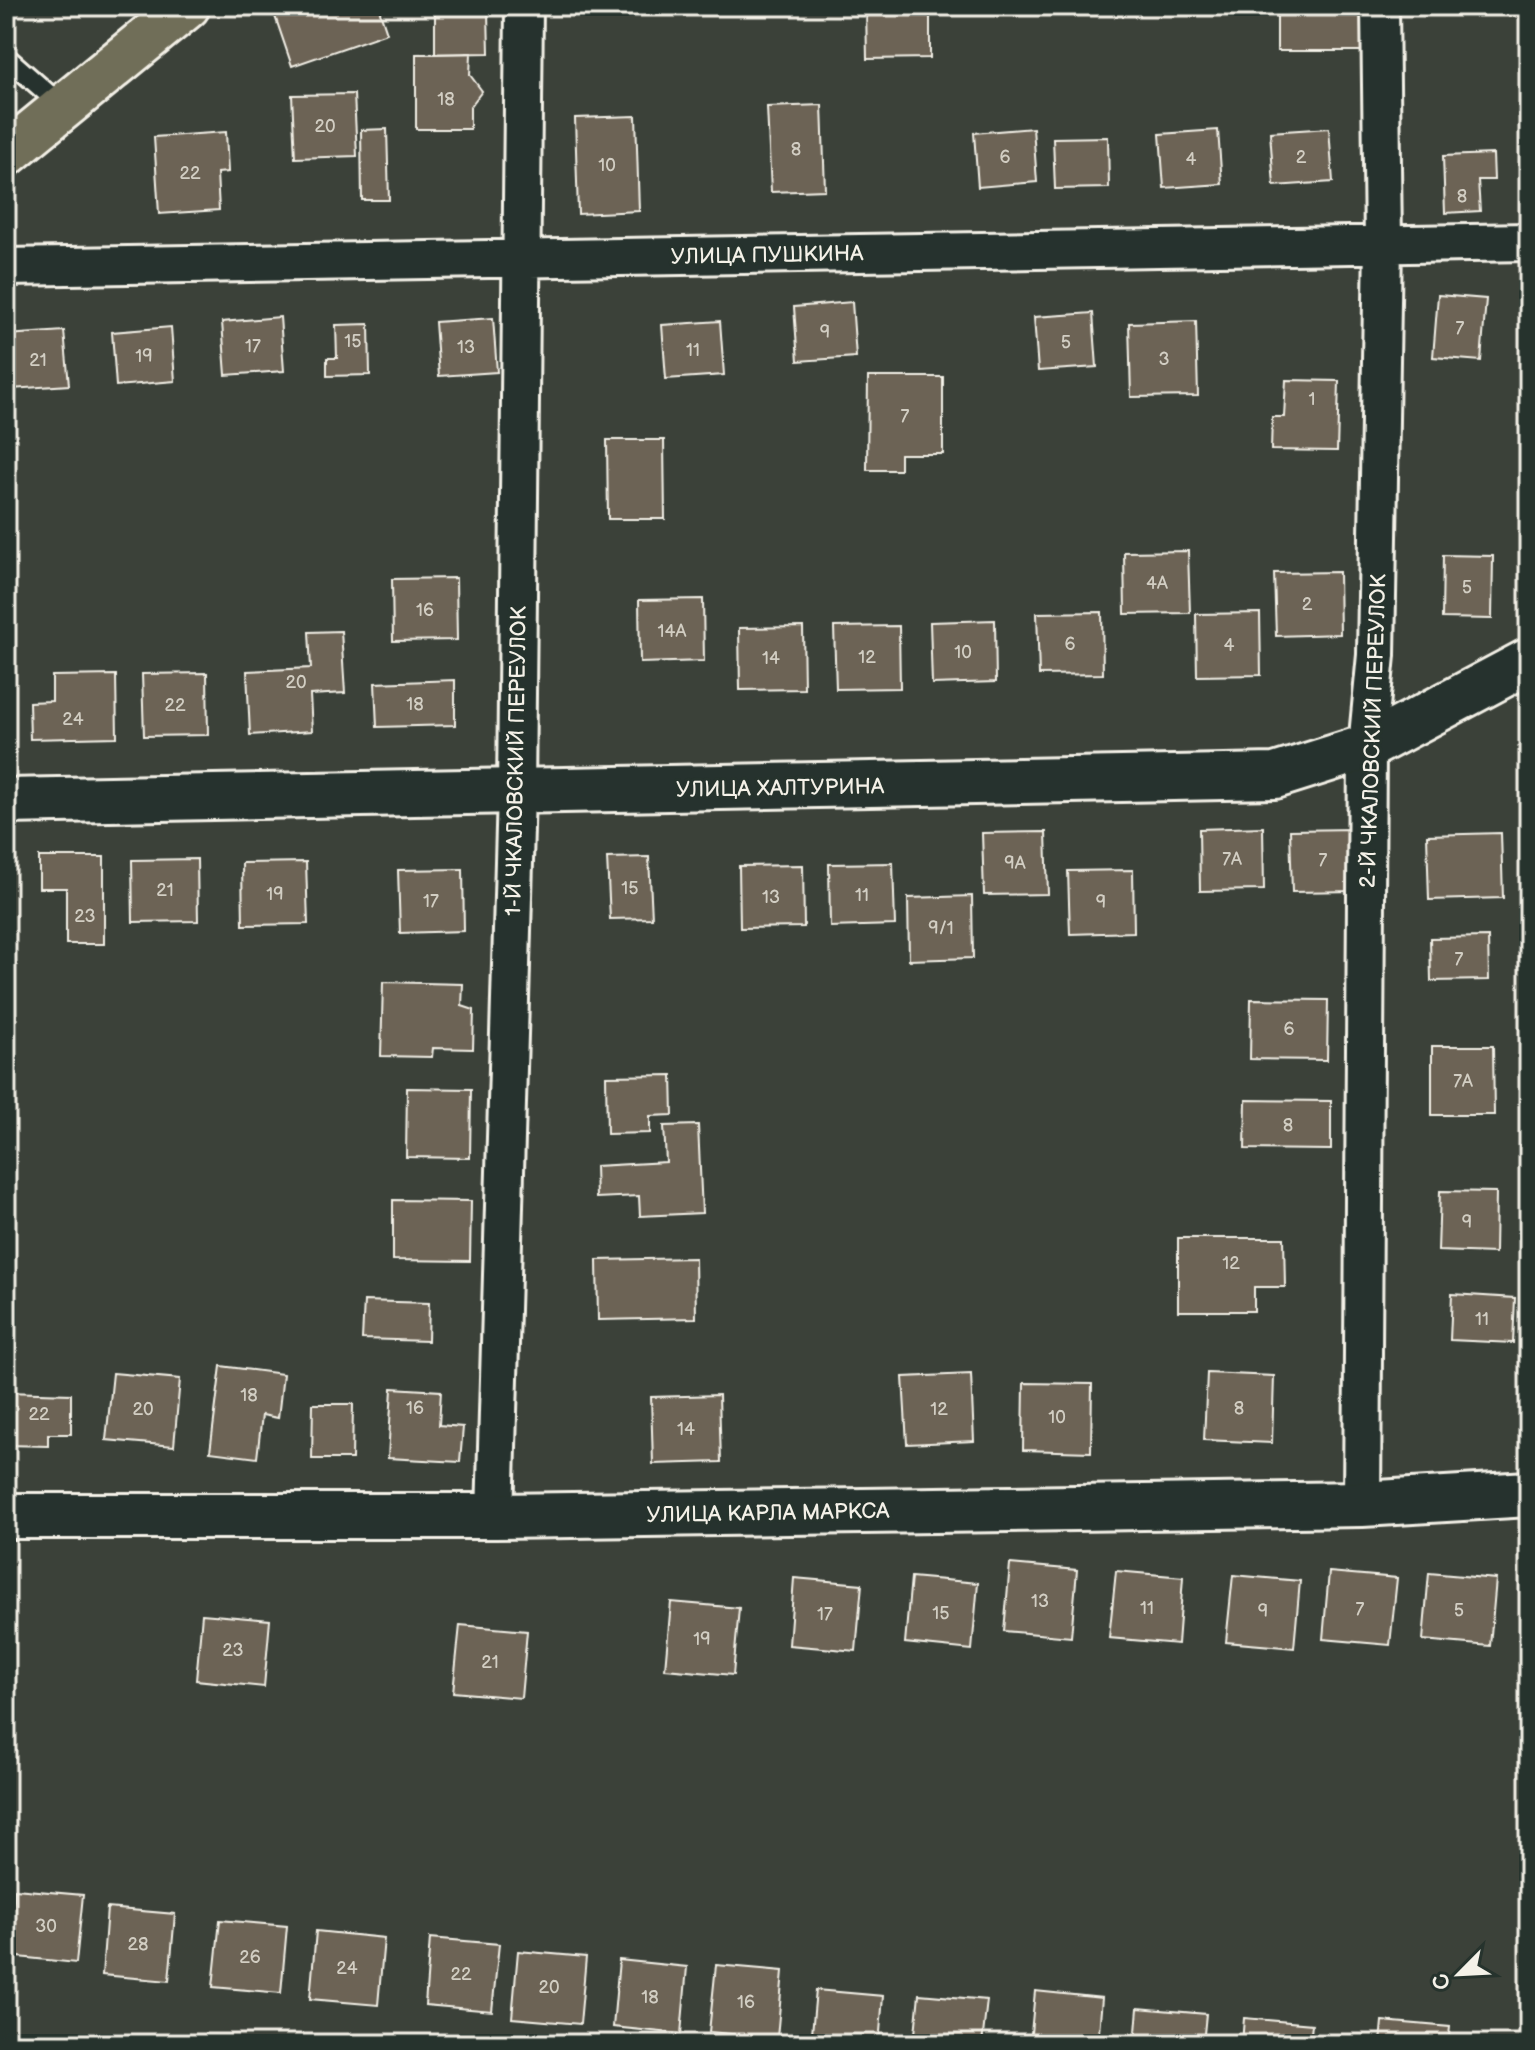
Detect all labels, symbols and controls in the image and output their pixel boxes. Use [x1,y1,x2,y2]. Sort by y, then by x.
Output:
house number: 18 [437,89,455,110]
house number: 20 [314,116,336,137]
house number: 8 [791,139,801,160]
house number: 6 [1000,147,1011,168]
house number: 2 [1296,147,1307,168]
house number: 4 [1186,149,1197,170]
house number: 10 [598,155,616,176]
house number: 22 [179,163,201,184]
house number: 8 [1457,186,1467,207]
street label: УЛИЦА ПУШКИНА [670,240,864,271]
house number: 7 [1456,318,1465,339]
house number: 9 [820,322,830,343]
house number: 15 [344,331,362,352]
house number: 5 [1061,332,1071,353]
house number: 17 [245,336,261,357]
house number: 13 [457,337,475,358]
house number: 11 [686,340,700,361]
house number: 19 [135,346,153,367]
house number: 3 [1158,349,1170,370]
house number: 21 [29,350,47,371]
house number: 1 [1309,389,1315,410]
house number: 7 [901,406,910,427]
house number: 4А [1146,573,1168,594]
street label: 2-Й ЧКАЛОВСКИЙ ПЕРЕУЛОК [1355,573,1392,888]
house number: 5 [1462,577,1472,598]
house number: 2 [1302,594,1313,615]
house number: 16 [416,600,434,621]
street label: 1-Й ЧКАЛОВСКИЙ ПЕРЕУЛОК [500,605,533,916]
house number: 14А [658,621,687,642]
house number: 6 [1065,634,1076,655]
house number: 4 [1224,635,1235,656]
house number: 10 [954,642,972,663]
house number: 12 [858,647,876,668]
house number: 14 [762,648,780,669]
house number: 20 [285,672,307,693]
house number: 18 [406,694,424,715]
house number: 22 [164,695,186,716]
house number: 24 [62,709,84,730]
street label: УЛИЦА ХАЛТУРИНА [676,773,885,804]
house number: 7А [1222,849,1242,870]
house number: 7 [1319,850,1328,871]
house number: 9А [1004,853,1026,874]
house number: 15 [621,878,639,899]
house number: 21 [156,880,174,901]
house number: 19 [266,884,284,905]
house number: 11 [855,885,869,906]
house number: 13 [762,887,780,908]
house number: 17 [423,891,439,912]
house number: 9 [1096,892,1106,913]
house number: 23 [74,906,96,927]
house number: 9/1 [928,918,954,939]
house number: 7 [1455,949,1464,970]
house number: 6 [1284,1019,1295,1040]
house number: 7А [1453,1071,1473,1092]
house number: 8 [1283,1115,1293,1136]
house number: 9 [1462,1212,1472,1233]
house number: 12 [1222,1253,1240,1274]
house number: 11 [1475,1309,1489,1330]
house number: 18 [240,1385,258,1406]
house number: 16 [406,1398,424,1419]
house number: 8 [1234,1398,1244,1419]
house number: 20 [132,1399,154,1420]
house number: 12 [930,1399,948,1420]
house number: 22 [28,1404,50,1425]
house number: 10 [1048,1407,1066,1428]
house number: 14 [677,1419,695,1440]
street label: УЛИЦА КАРЛА МАРКСА [646,1498,890,1529]
house number: 13 [1031,1591,1049,1612]
house number: 11 [1140,1598,1154,1619]
house number: 7 [1356,1599,1365,1620]
house number: 5 [1454,1600,1464,1621]
house number: 9 [1258,1601,1268,1622]
house number: 15 [932,1603,950,1624]
house number: 17 [817,1604,833,1625]
house number: 19 [693,1629,711,1650]
house number: 23 [222,1640,244,1661]
house number: 21 [481,1652,499,1673]
house number: 30 [35,1916,57,1937]
house number: 28 [127,1934,149,1955]
north arrow [1419,1934,1499,2014]
house number: 26 [239,1947,261,1968]
house number: 24 [336,1958,358,1979]
house number: 22 [450,1964,472,1985]
text: С [1427,1969,1458,1994]
house number: 20 [538,1977,560,1998]
house number: 18 [641,1987,659,2008]
house number: 16 [737,1992,755,2013]

